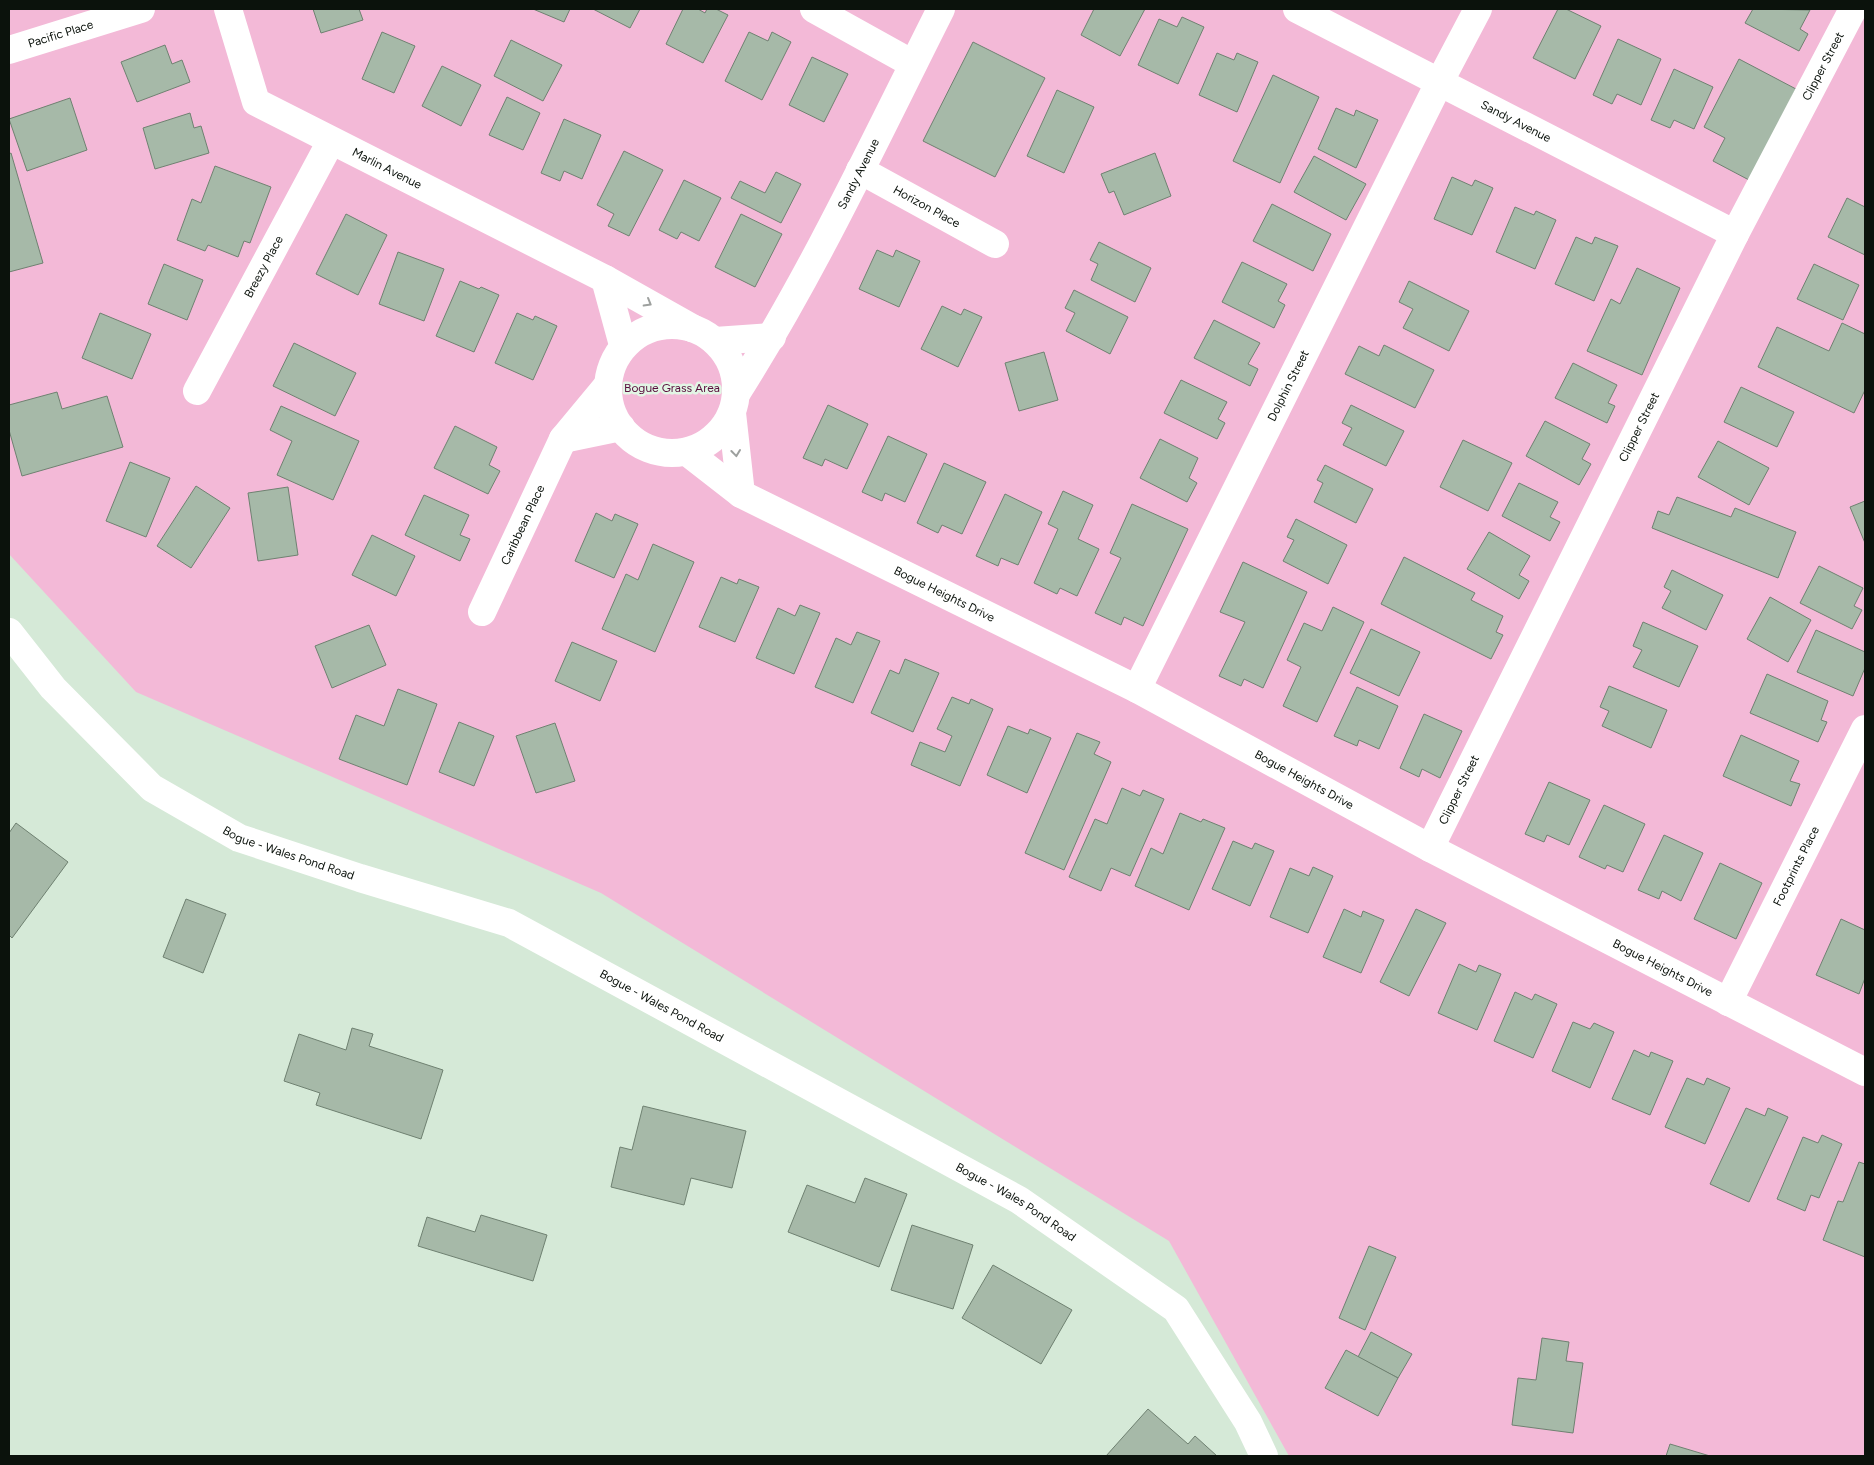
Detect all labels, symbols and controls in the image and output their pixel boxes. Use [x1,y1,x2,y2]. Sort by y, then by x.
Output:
street label: Pacific Place [26,17,95,51]
street label: Clipper Street [1799,29,1847,103]
street label: Sandy Avenue [1478,98,1554,145]
street label: Sandy Avenue [835,136,882,212]
street label: Marlin Avenue [350,145,424,192]
street label: Horizon Place [891,183,963,231]
street label: Breezy Place [241,233,286,300]
one-way arrow [642,297,651,307]
street label: Dolphin Street [1265,347,1312,424]
park label: Bogue Grass Area [624,381,720,395]
street label: Clipper Street [1616,390,1662,464]
one-way arrow [730,450,741,458]
street label: Caribbean Place [498,482,548,567]
street label: Bogue Heights Drive [892,563,997,625]
street label: Bogue Heights Drive [1252,747,1356,812]
street label: Clipper Street [1436,752,1482,827]
street label: Bogue - Wales Pond Road [220,823,356,883]
street label: Footprints Place [1770,824,1822,908]
street label: Bogue Heights Drive [1610,936,1716,1000]
street label: Bogue - Wales Pond Road [597,967,726,1045]
street label: Bogue - Wales Pond Road [953,1160,1079,1244]

